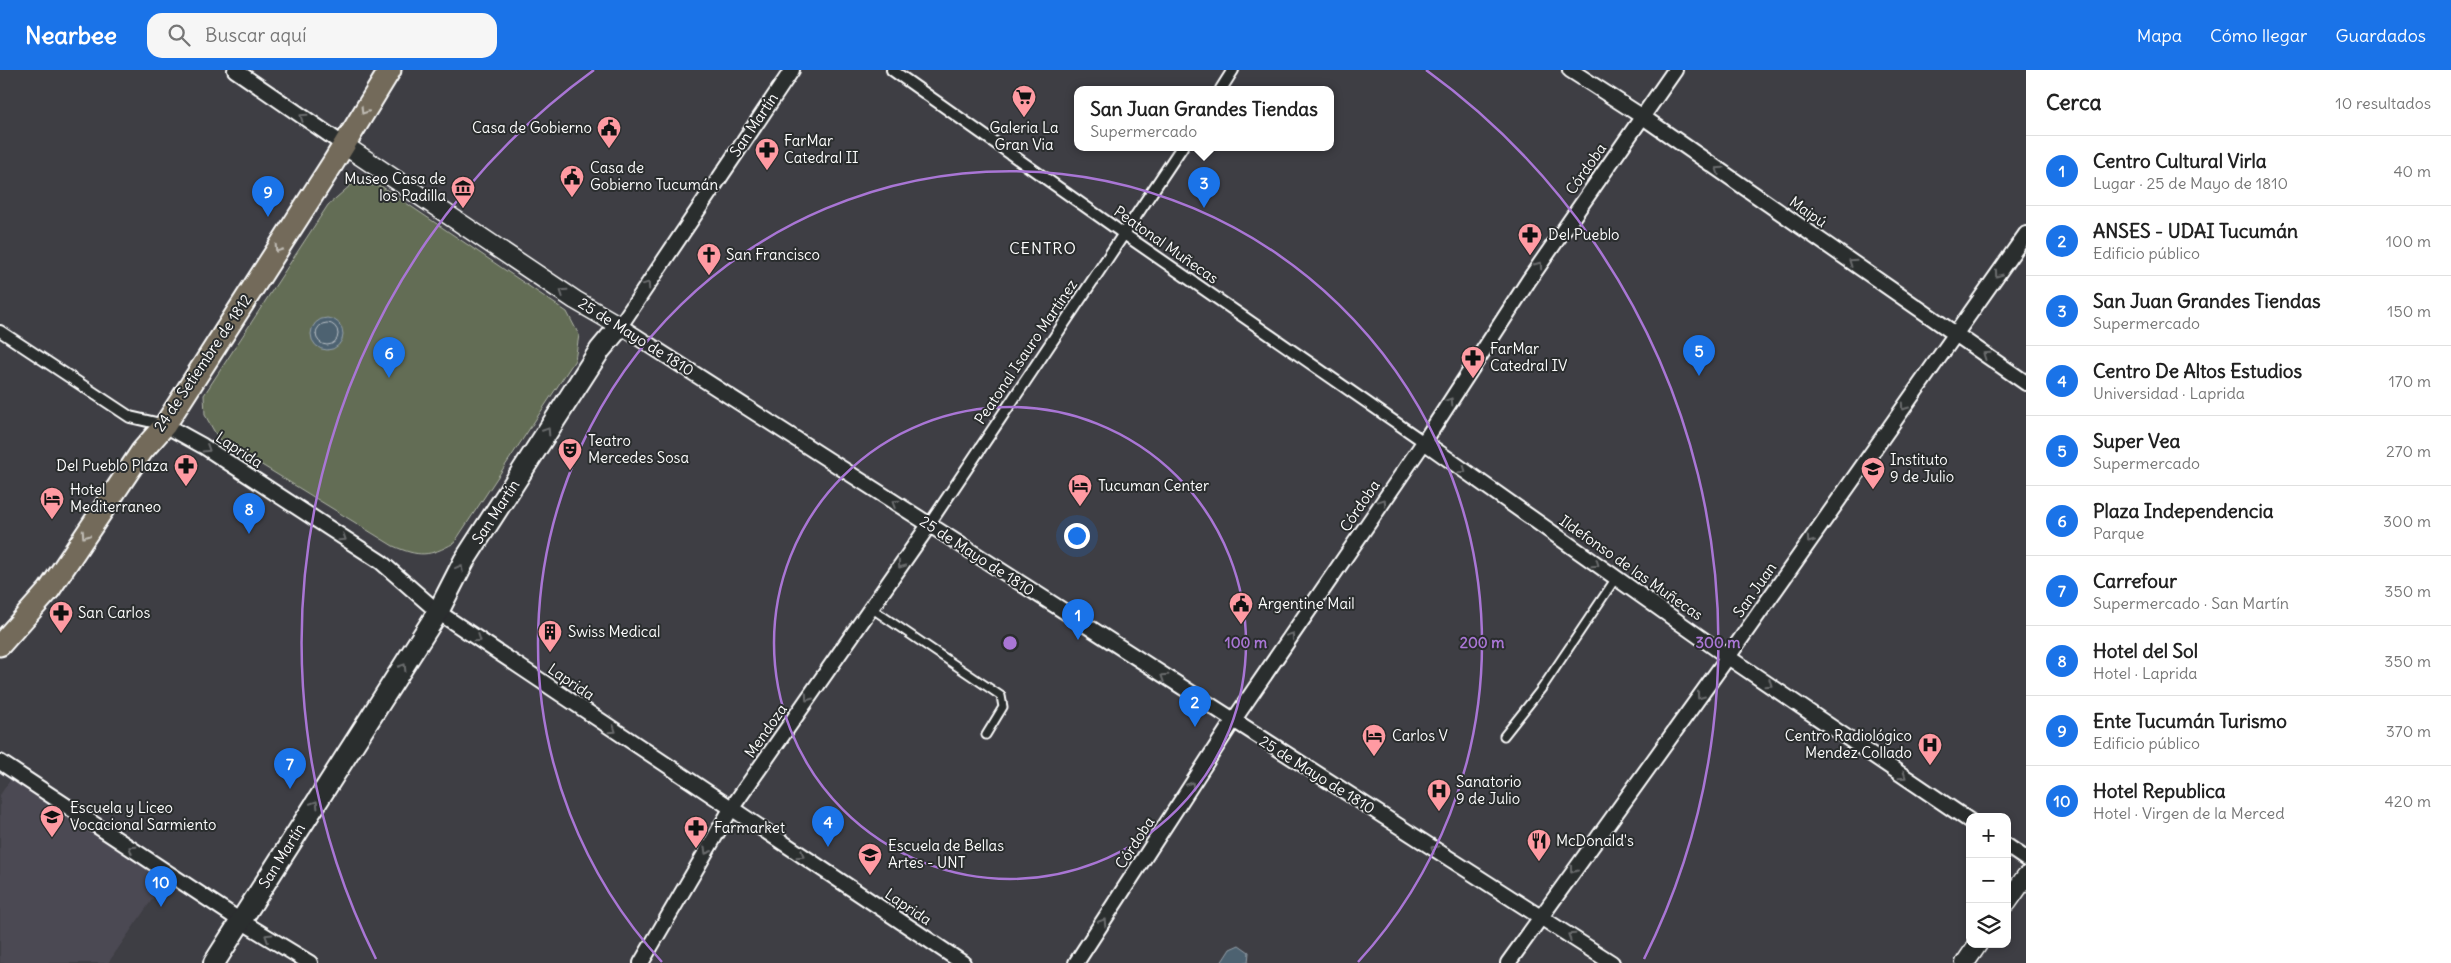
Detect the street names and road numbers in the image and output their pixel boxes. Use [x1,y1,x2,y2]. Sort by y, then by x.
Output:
street label: San Martín [725,89,782,160]
street label: Córdoba [1561,139,1610,198]
street label: Maipú [1786,192,1831,231]
street label: Peatonal Muñecas [1110,201,1222,288]
street label: Peatonal Isauro Martínez [970,276,1081,428]
street label: 24 de Setiembre de 1812 [150,290,256,435]
street label: 25 de Mayo de 1810 [575,293,698,380]
street label: Laprida [212,427,267,472]
street label: San Martín [468,476,524,548]
street label: Córdoba [1335,476,1384,535]
street label: 25 de Mayo de 1810 [916,511,1038,600]
street label: Ildefonso de las Muñecas [1556,511,1707,624]
street label: San Juan [1729,558,1781,621]
street label: Laprida [544,659,599,704]
street label: Mendoza [740,700,791,761]
street label: 25 de Mayo de 1810 [1256,731,1379,818]
street label: Córdoba [1111,813,1159,872]
street label: San Martín [254,819,309,892]
street label: Laprida [881,884,936,929]

